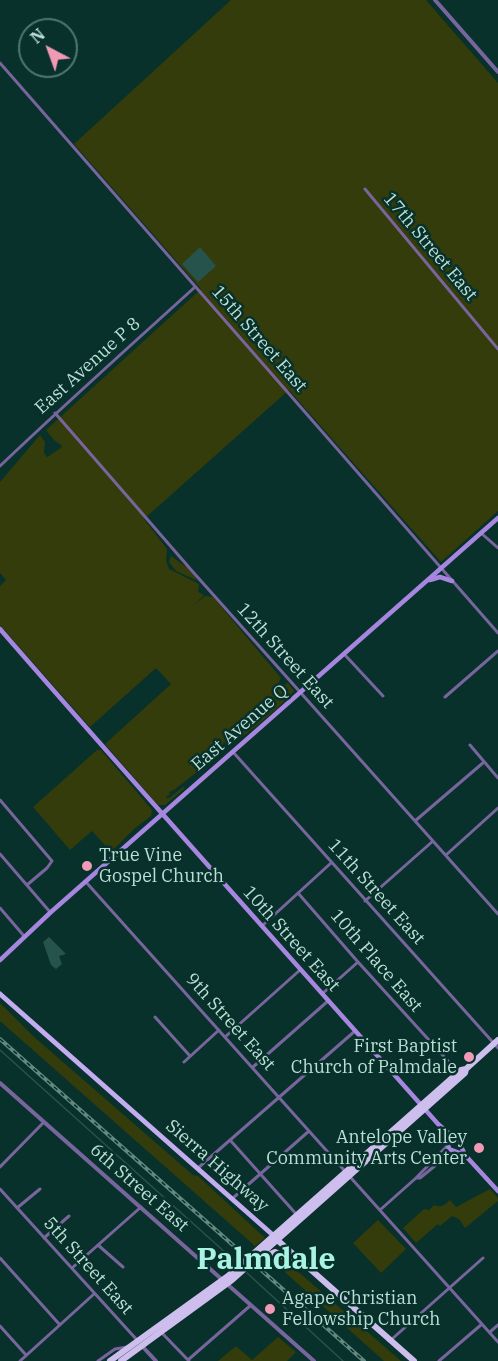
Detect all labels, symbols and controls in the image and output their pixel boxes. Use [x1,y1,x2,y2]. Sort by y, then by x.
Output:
north arrow [18,18,78,78]
text: N [26,24,49,48]
street label: 17th Street East [379,189,481,305]
street label: 15th Street East [207,281,311,397]
street label: East Avenue P 8 [31,313,145,419]
street label: 12th Street East [232,599,338,713]
street label: East Avenue Q [187,680,293,776]
street label: 11th Street East [323,835,429,949]
place label: True Vine Gospel Church [99,845,224,888]
marker: True Vine Gospel Church [80,859,94,873]
street label: 10th Street East [238,882,344,996]
street label: 10th Place East [325,905,427,1017]
street label: 9th Street East [181,969,279,1075]
place label: First Baptist Church of Palmdale [291,1036,457,1078]
marker: First Baptist Church of Palmdale [462,1050,476,1064]
street label: Sierra Highway [161,1115,273,1217]
place label: Antelope Valley Community Arts Center [266,1127,467,1170]
street label: 6th Street East [85,1139,193,1237]
marker: Antelope Valley Community Arts Center [472,1141,486,1155]
street label: 5th Street East [39,1213,137,1319]
district label: Palmdale [197,1242,335,1278]
place label: Agape Christian Fellowship Church [282,1288,440,1330]
marker: Agape Christian Fellowship Church [263,1302,277,1316]

